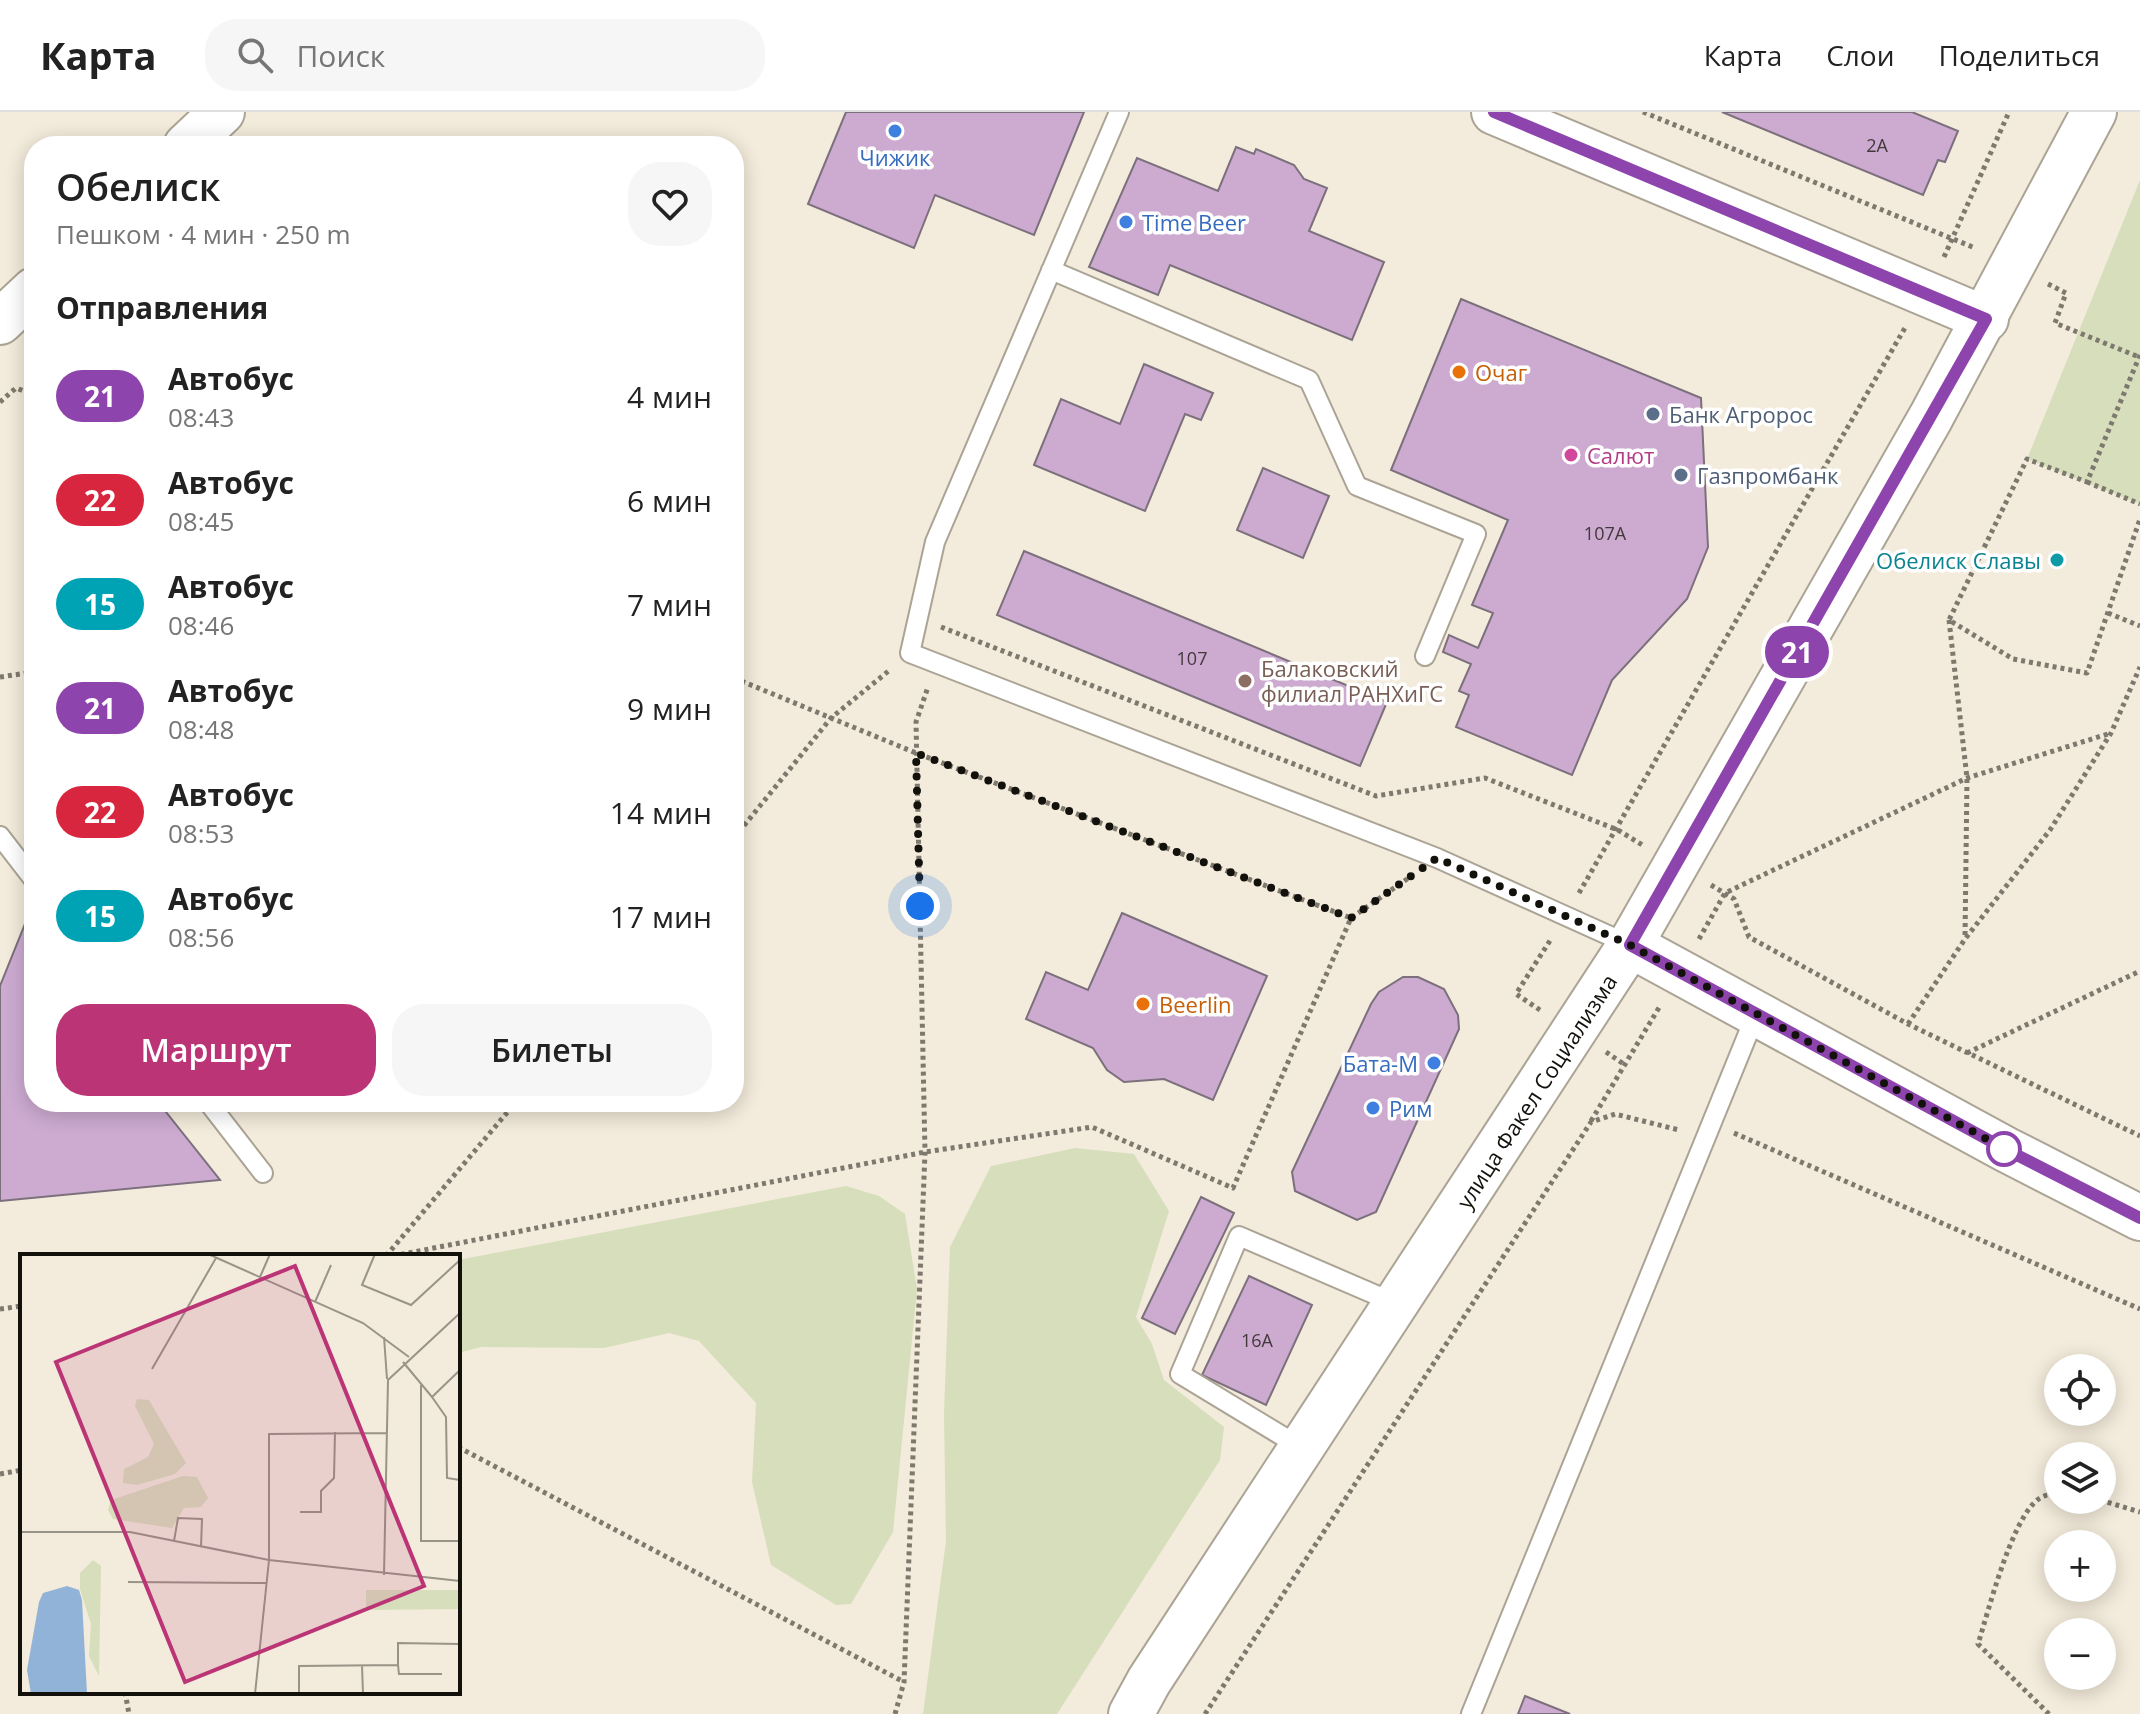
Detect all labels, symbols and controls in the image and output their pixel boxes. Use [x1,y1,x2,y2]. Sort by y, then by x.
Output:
search box [205,19,765,91]
text: Карта [40,29,157,81]
icon: search [233,33,277,77]
text: Поиск [297,35,385,76]
text: Карта [1704,36,1782,74]
text: Слои [1826,36,1895,74]
text: Поделиться [1939,36,2100,74]
marker: Чижик [886,122,904,140]
house number: 2А [1866,133,1888,157]
place label: Чижик [860,142,931,172]
text: Обелиск [56,160,220,212]
button: heart [628,162,712,246]
place label: Time Beer [1142,207,1246,237]
marker: Time Beer [1117,213,1135,231]
text: Пешком · 4 мин · 250 m [56,216,351,252]
text: Отправления [56,287,268,328]
place label: Очаг [1475,357,1528,387]
text: Автобус [168,358,294,399]
marker: Очаг [1450,363,1468,381]
text: 4 мин [627,376,712,417]
text: 21 [84,377,116,415]
text: 08:43 [168,399,234,435]
place label: Банк Агророс [1669,399,1813,429]
marker: Банк Агророс [1644,405,1662,423]
place label: Салют [1587,440,1654,470]
marker: Салют [1562,446,1580,464]
place label: Газпромбанк [1697,460,1839,490]
text: Автобус [168,462,294,503]
marker: Газпромбанк [1672,466,1690,484]
text: 6 мин [627,480,712,521]
text: 22 [84,481,116,519]
text: 08:45 [168,503,234,539]
house number: 107А [1584,521,1627,545]
place label: Обелиск Славы [1876,545,2041,575]
marker: Обелиск Славы [2048,551,2066,569]
text: Автобус [168,566,294,607]
text: 7 мин [627,584,712,625]
text: 15 [84,585,116,623]
text: 08:46 [168,607,234,643]
line badge: 21 [1761,626,1833,678]
text: 21 [1781,633,1813,671]
house number: 107 [1177,646,1207,670]
place label: Балаковский филиал РАНХиГС [1261,653,1443,708]
text: Автобус [168,670,294,711]
marker: Балаковский филиал РАНХиГС [1236,672,1254,690]
text: 9 мин [627,688,712,729]
text: 21 [84,689,116,727]
text: 08:48 [168,711,234,747]
text: Автобус [168,774,294,815]
text: 14 мин [610,792,712,833]
text: 22 [84,793,116,831]
text: 08:53 [168,815,234,851]
text: Автобус [168,878,294,919]
your location [900,886,940,926]
text: 17 мин [610,896,712,937]
text: 15 [84,897,116,935]
text: 08:56 [168,919,234,955]
street label: улица Факел Социализма [1449,968,1623,1214]
place label: Beerlin [1159,989,1232,1019]
marker: Beerlin [1134,995,1152,1013]
button: Маршрут [56,1004,376,1096]
button: Билеты [392,1004,712,1096]
place label: Бата-М [1343,1048,1418,1078]
marker: Бата-М [1425,1054,1443,1072]
place label: Рим [1389,1093,1432,1123]
marker: Рим [1364,1099,1382,1117]
unlabelled marker [1987,1132,2021,1166]
inset map [20,1254,460,1694]
house number: 16А [1241,1328,1274,1352]
map controls [2044,1354,2116,1690]
button: locate [2044,1354,2116,1426]
button: layers [2044,1442,2116,1514]
button: + [2044,1530,2116,1602]
button: − [2044,1618,2116,1690]

